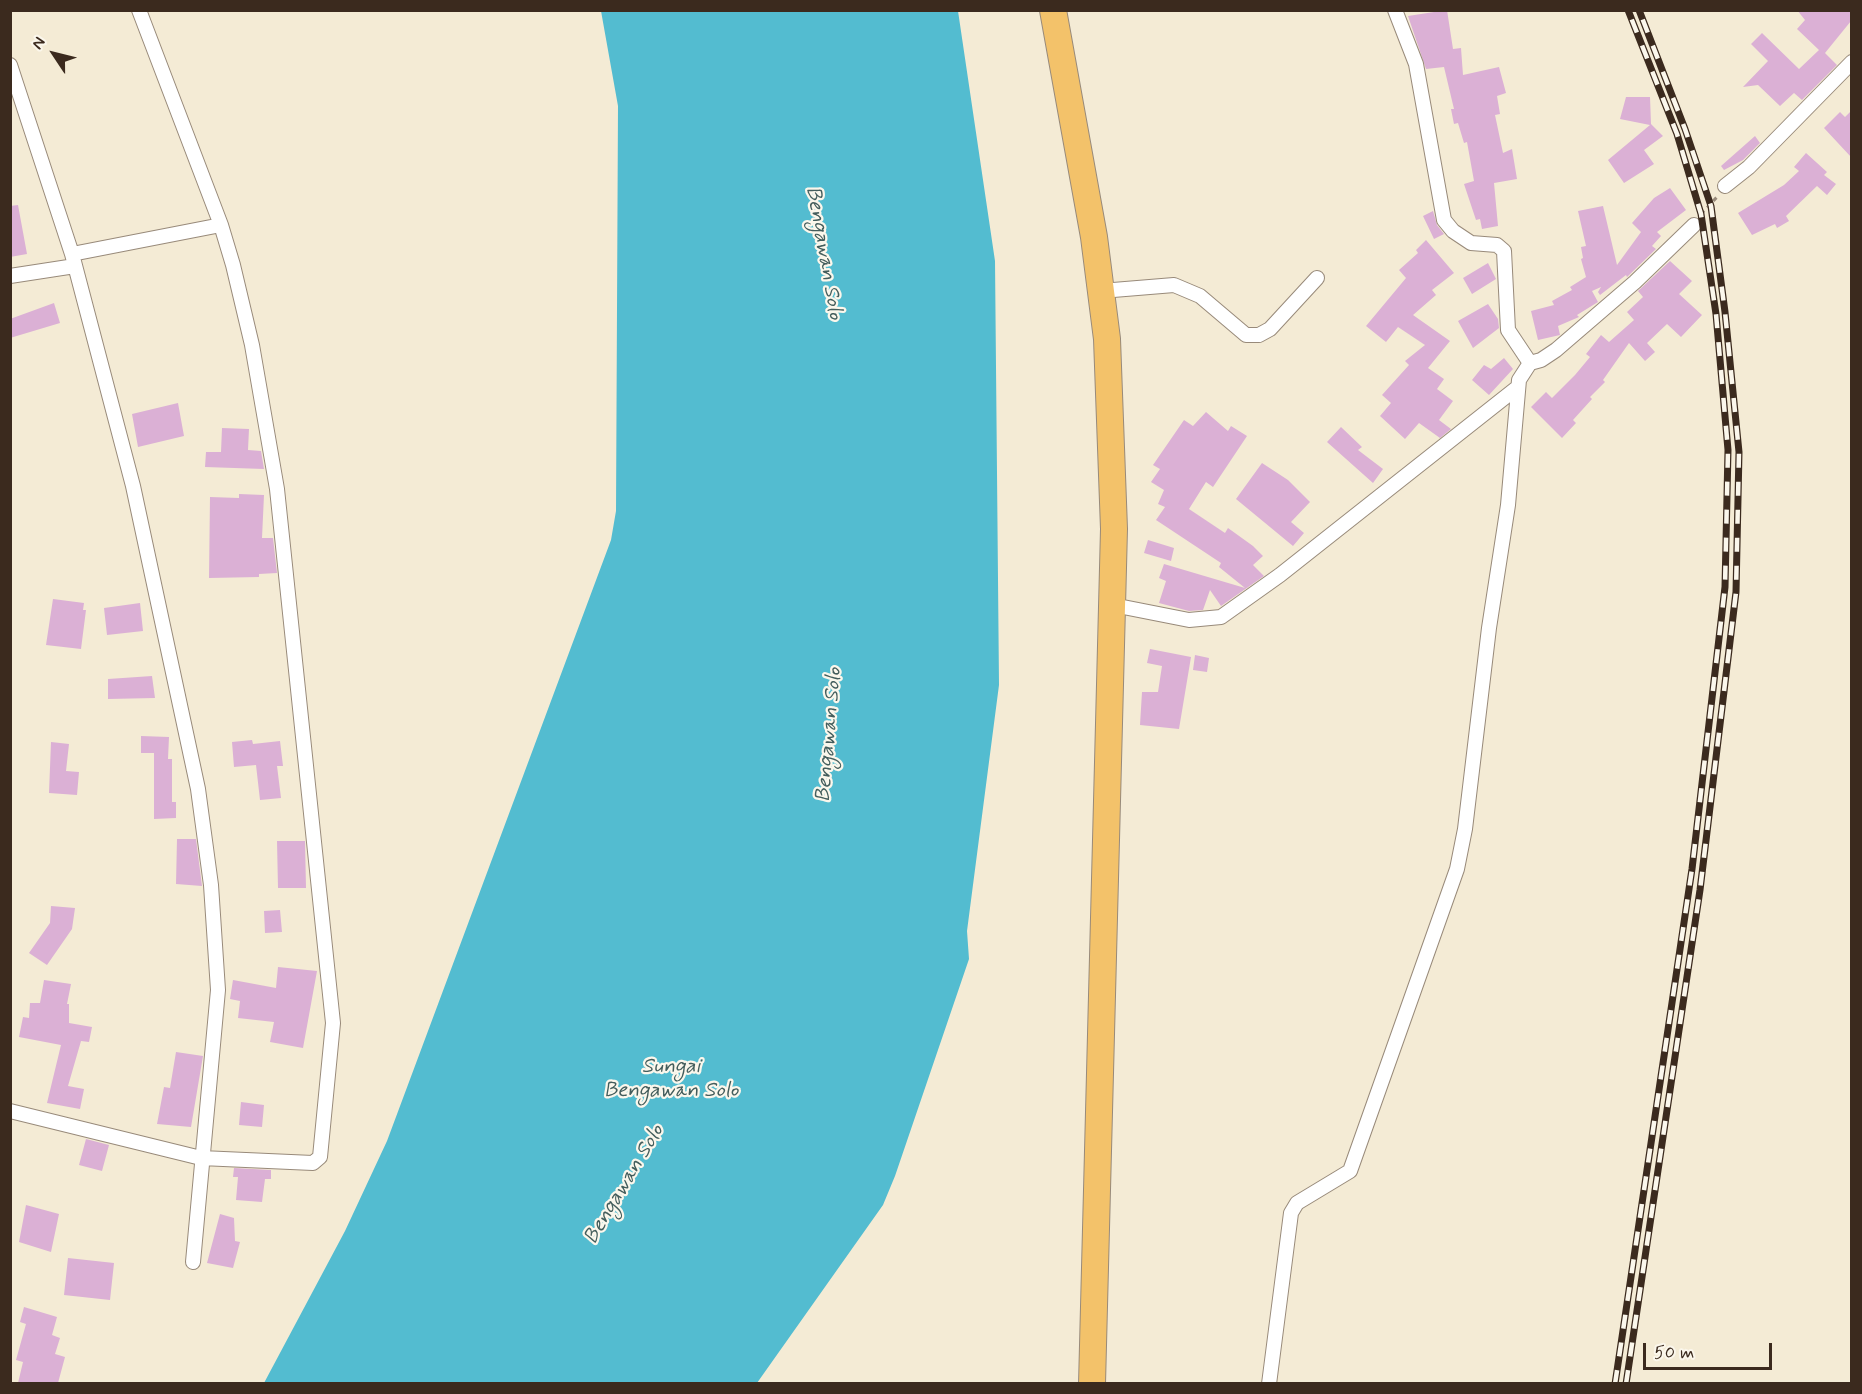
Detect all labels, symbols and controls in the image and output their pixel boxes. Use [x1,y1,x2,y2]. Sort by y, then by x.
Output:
north arrow [24,24,84,84]
text: N [27,33,51,54]
water label: Bengawan Solo [799,184,847,322]
water label: Bengawan Solo [812,667,848,803]
water label: Sungai Bengawan Solo [604,1055,738,1105]
water label: Bengawan Solo [580,1121,670,1249]
scale bar [1646,1331,1775,1369]
text: 50 m [1654,1341,1694,1365]

